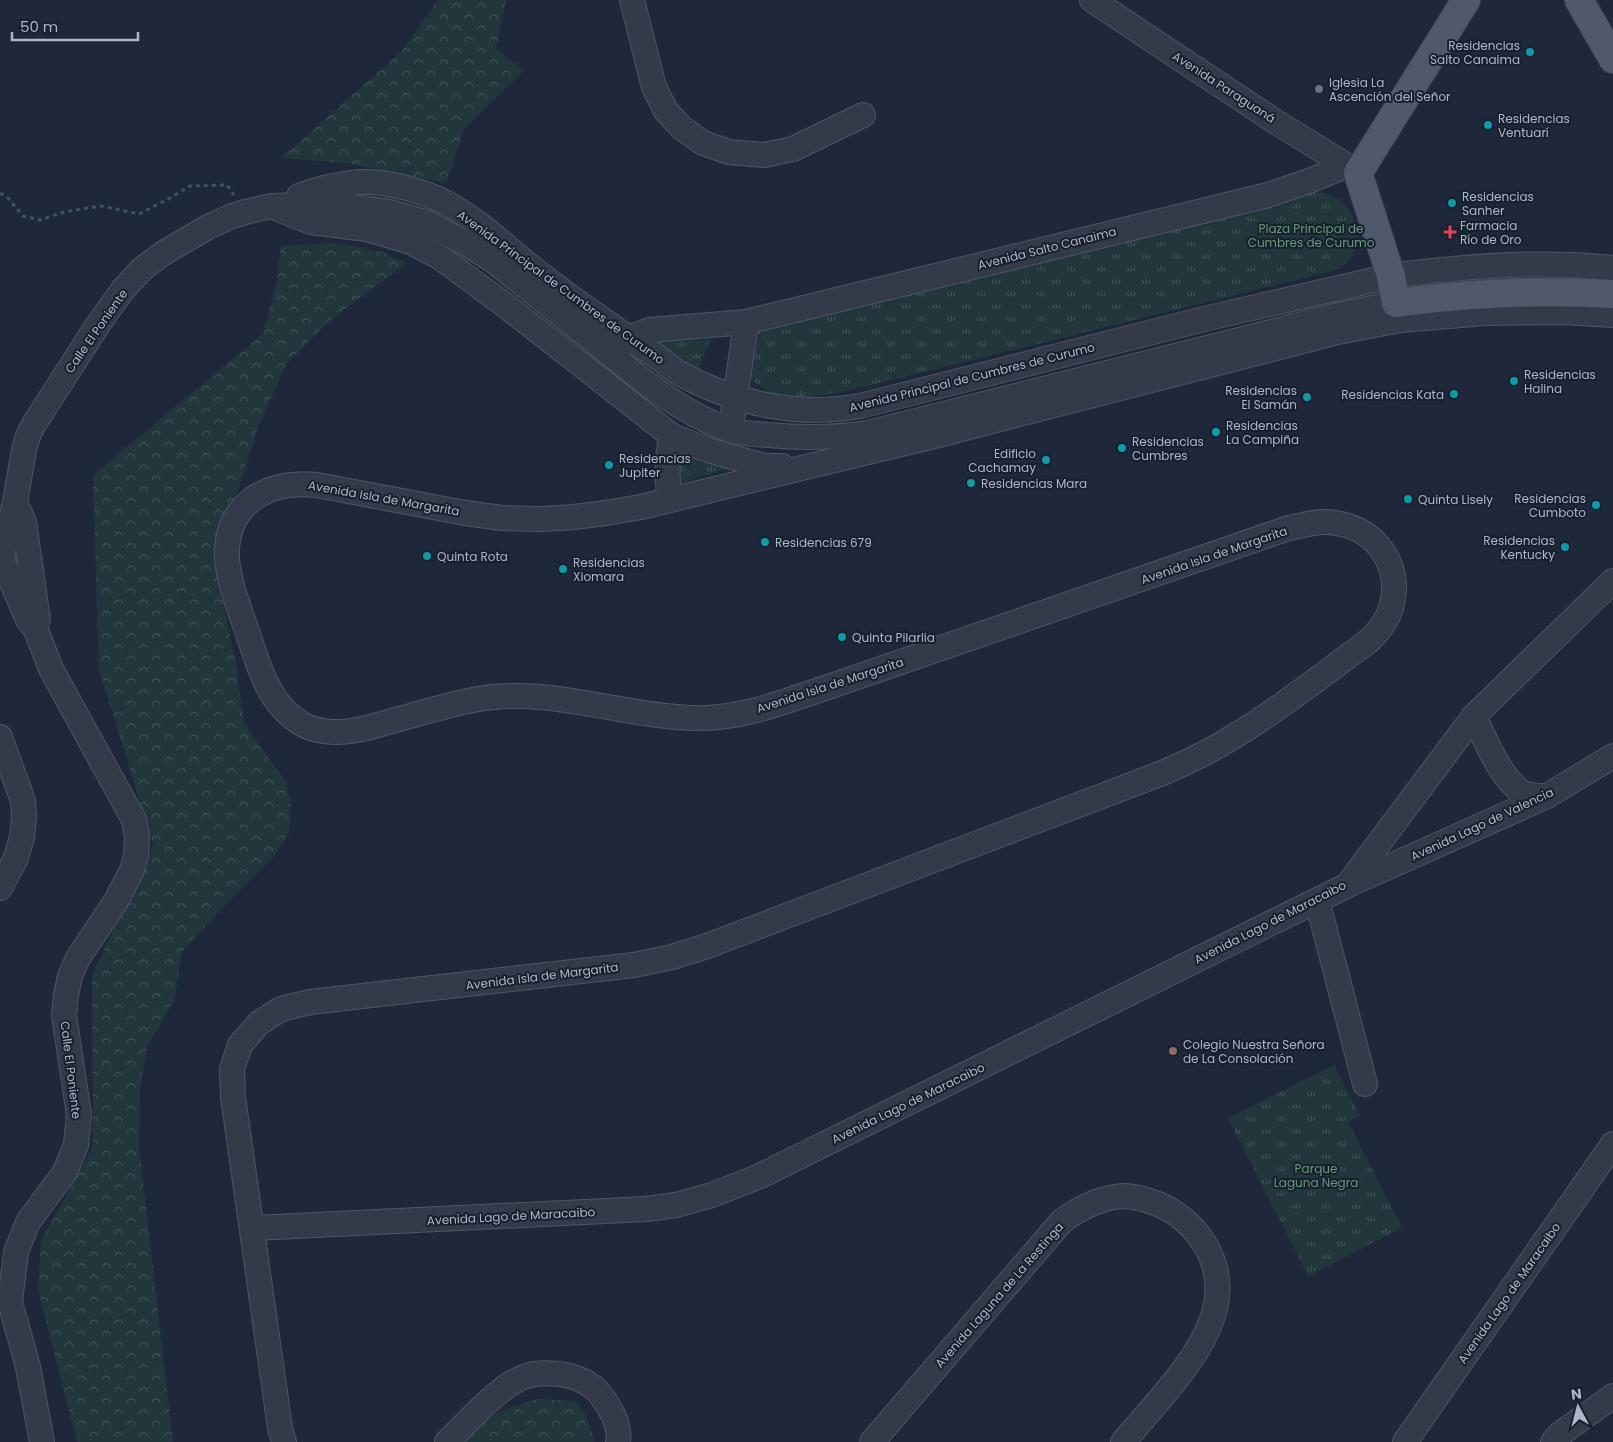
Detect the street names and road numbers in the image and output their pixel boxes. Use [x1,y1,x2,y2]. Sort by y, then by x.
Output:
street label: Avenida Paraguaná [1169,47,1279,127]
street label: Avenida Principal de Cumbres de Curumo [454,206,668,368]
street label: Avenida Salto Canaima [976,223,1118,273]
street label: Calle El Poniente [61,286,131,376]
street label: Avenida Principal de Cumbres de Curumo [847,338,1097,416]
street label: Avenida Isla de Margarita [307,476,461,520]
street label: Avenida Isla de Margarita [1139,522,1289,588]
street label: Avenida Isla de Margarita [754,653,906,717]
street label: Avenida Lago de Valencia [1408,783,1556,865]
street label: Avenida Lago de Maracaibo [1191,876,1349,968]
street label: Avenida Isla de Margarita [465,958,619,994]
street label: Calle El Poniente [57,1020,85,1120]
street label: Avenida Lago de Maracaibo [829,1058,988,1148]
street label: Avenida Lago de Maracaibo [426,1203,596,1229]
street label: Avenida Laguna de La Restinga [931,1219,1067,1371]
street label: Avenida Lago de Maracaibo [1454,1219,1564,1367]

